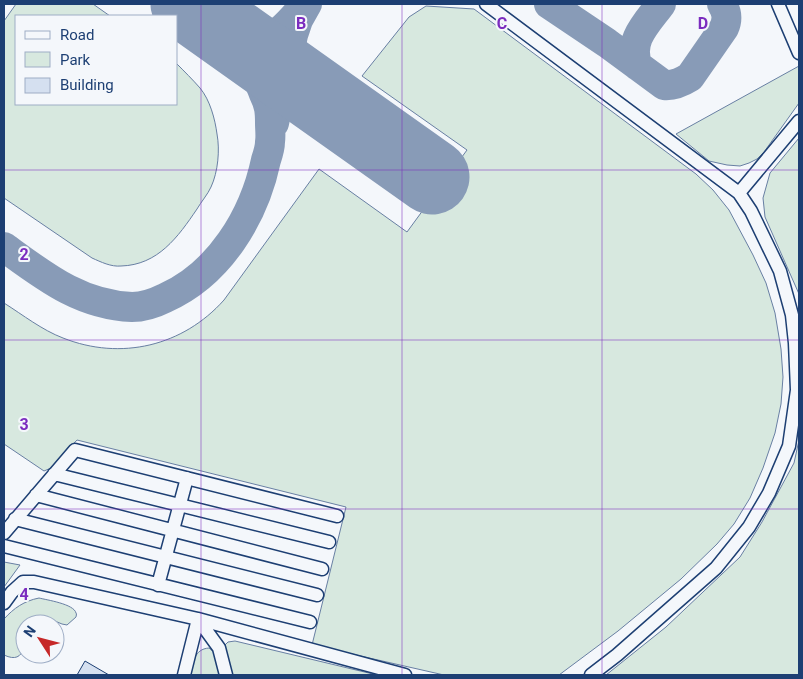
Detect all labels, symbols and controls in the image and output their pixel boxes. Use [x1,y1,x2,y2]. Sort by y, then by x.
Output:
text: B [296,14,306,33]
text: C [497,14,507,33]
text: D [698,14,708,33]
legend [15,15,178,105]
text: Road [60,26,94,44]
text: Park [60,51,91,69]
text: Building [60,76,114,94]
text: 2 [19,245,29,264]
text: 3 [19,415,29,434]
text: 4 [19,585,29,604]
north arrow [15,614,65,664]
text: N [20,623,39,640]

